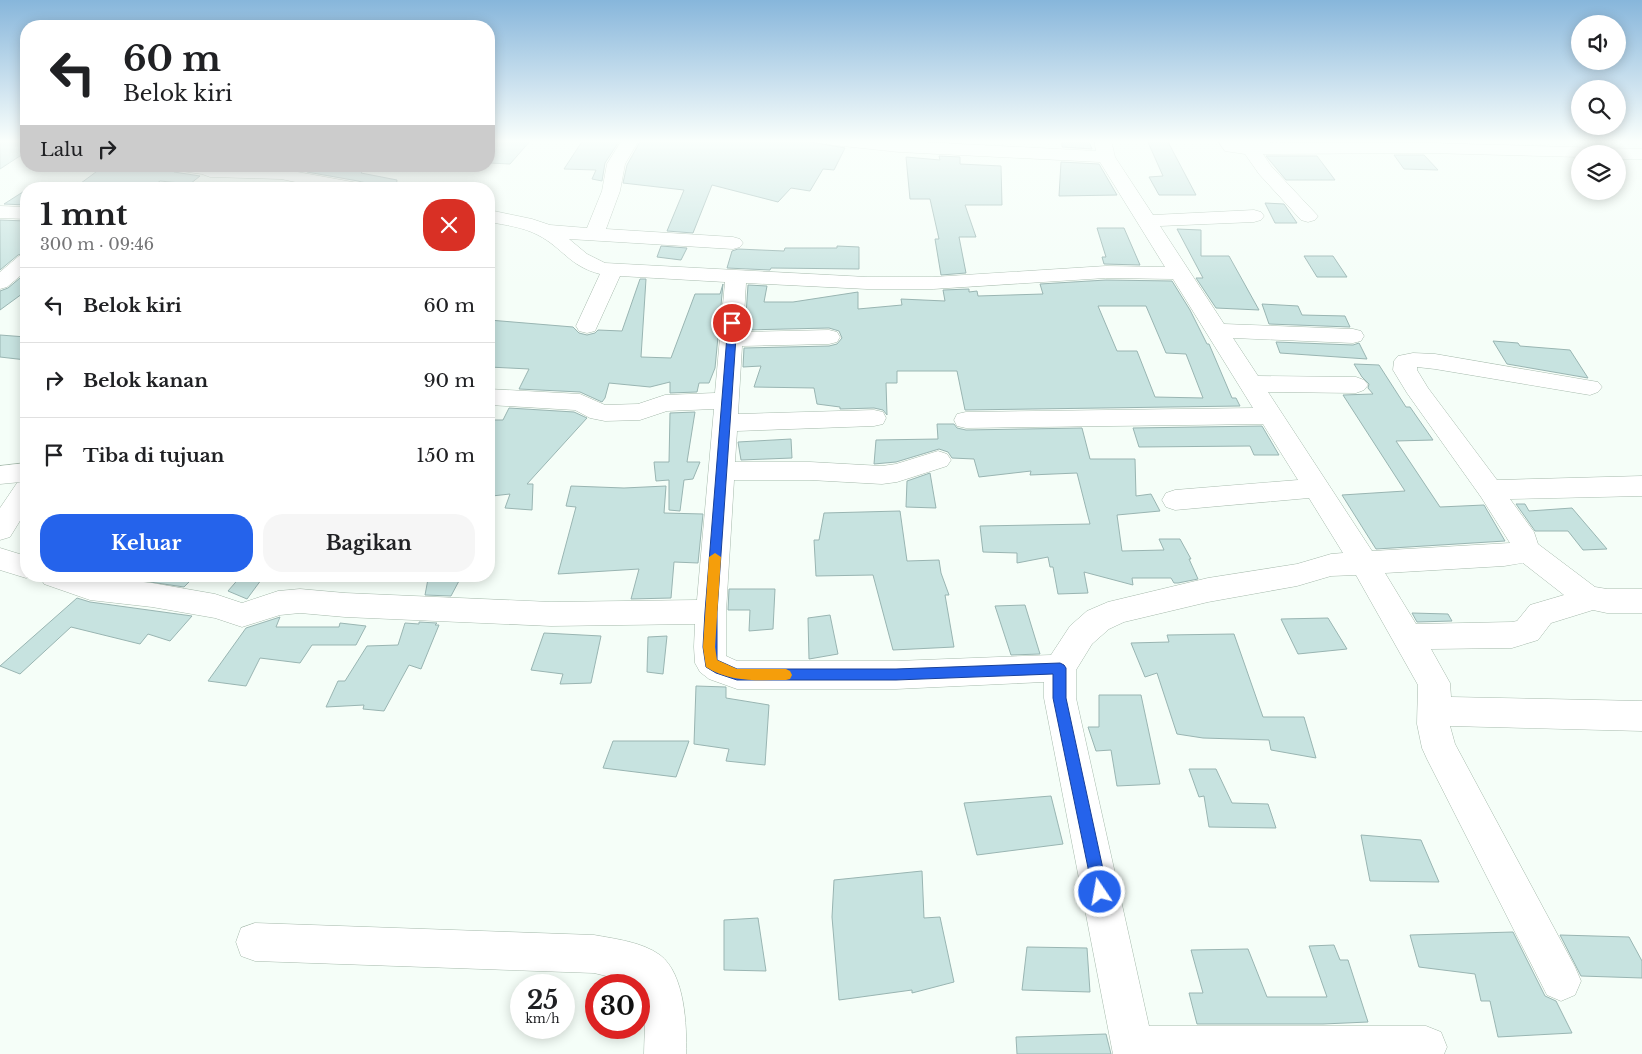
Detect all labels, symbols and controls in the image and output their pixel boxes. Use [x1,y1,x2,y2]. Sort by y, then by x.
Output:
map controls [1571,15,1626,200]
button: sound [1571,15,1626,70]
text: 60 m [123,37,221,80]
icon: left [40,40,105,105]
text: Belok kiri [123,80,233,107]
button: search [1571,80,1626,135]
icon: right [93,135,121,163]
text: Lalu [40,138,83,161]
button: layers [1571,145,1626,200]
text: 1 mnt [40,196,128,233]
button: close [423,199,475,251]
text: 300 m · 09:46 [40,234,154,254]
icon: left [40,291,68,319]
text: Belok kiri [83,294,182,317]
text: 60 m [423,294,475,317]
pin [711,302,753,344]
icon: arrive [718,309,746,337]
icon: right [40,366,68,394]
text: Belok kanan [83,369,208,392]
text: 90 m [423,369,475,392]
icon: arrive [40,441,68,469]
text: Tiba di tujuan [83,444,224,467]
text: 150 m [416,444,475,467]
button: Keluar [40,514,253,572]
button: Bagikan [263,514,475,572]
position arrow [1073,865,1125,917]
speed limit sign: 30 [585,974,650,1039]
text: 25 [527,985,558,1016]
text: km/h [525,1011,560,1026]

